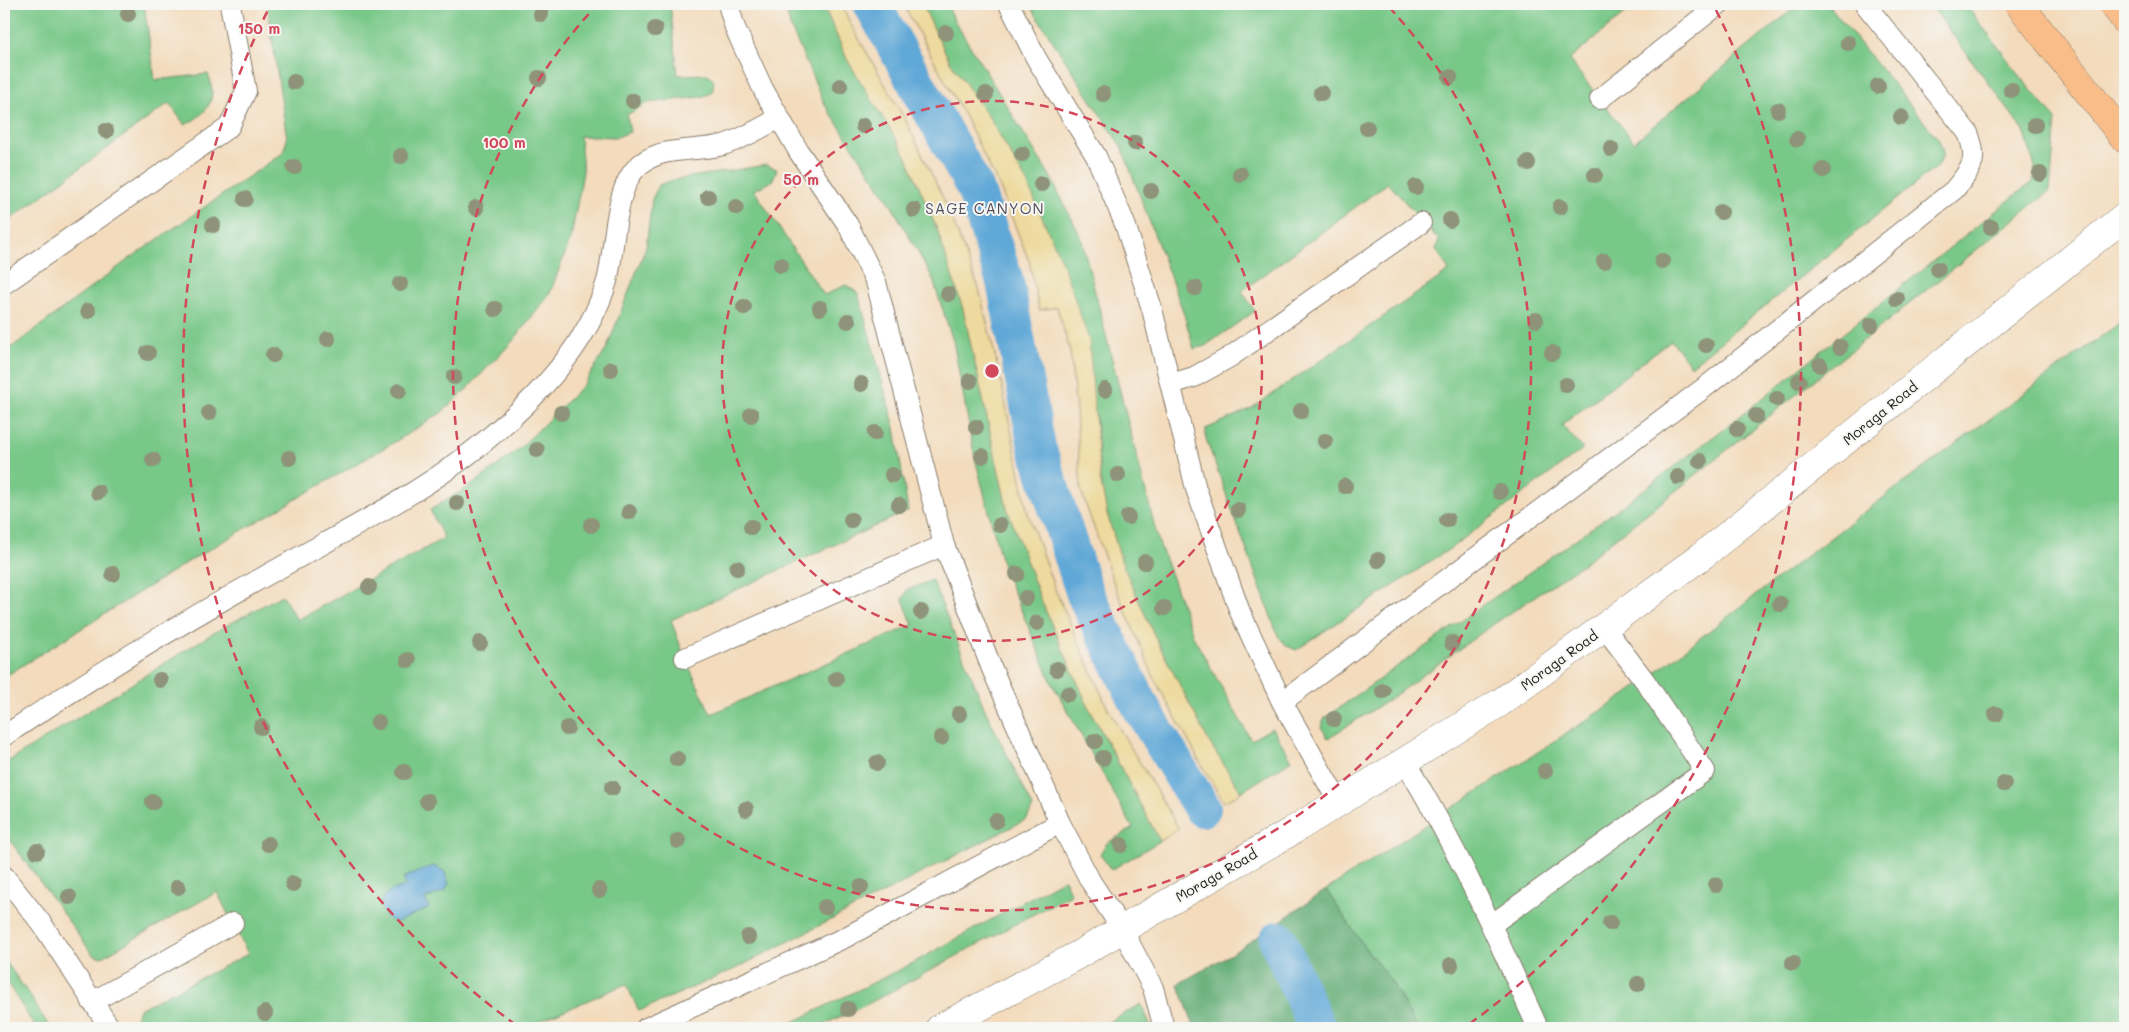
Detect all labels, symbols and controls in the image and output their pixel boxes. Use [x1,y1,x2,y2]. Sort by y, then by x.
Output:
text: 150 m [238,18,280,38]
text: 100 m [482,132,526,152]
text: 50 m [783,169,819,189]
district label: SAGE CANYON [925,198,1045,218]
centre of rings [983,362,1001,380]
street label: Moraga Road [1839,377,1922,449]
street label: Moraga Road [1516,625,1602,695]
street label: Moraga Road [1172,844,1260,906]

